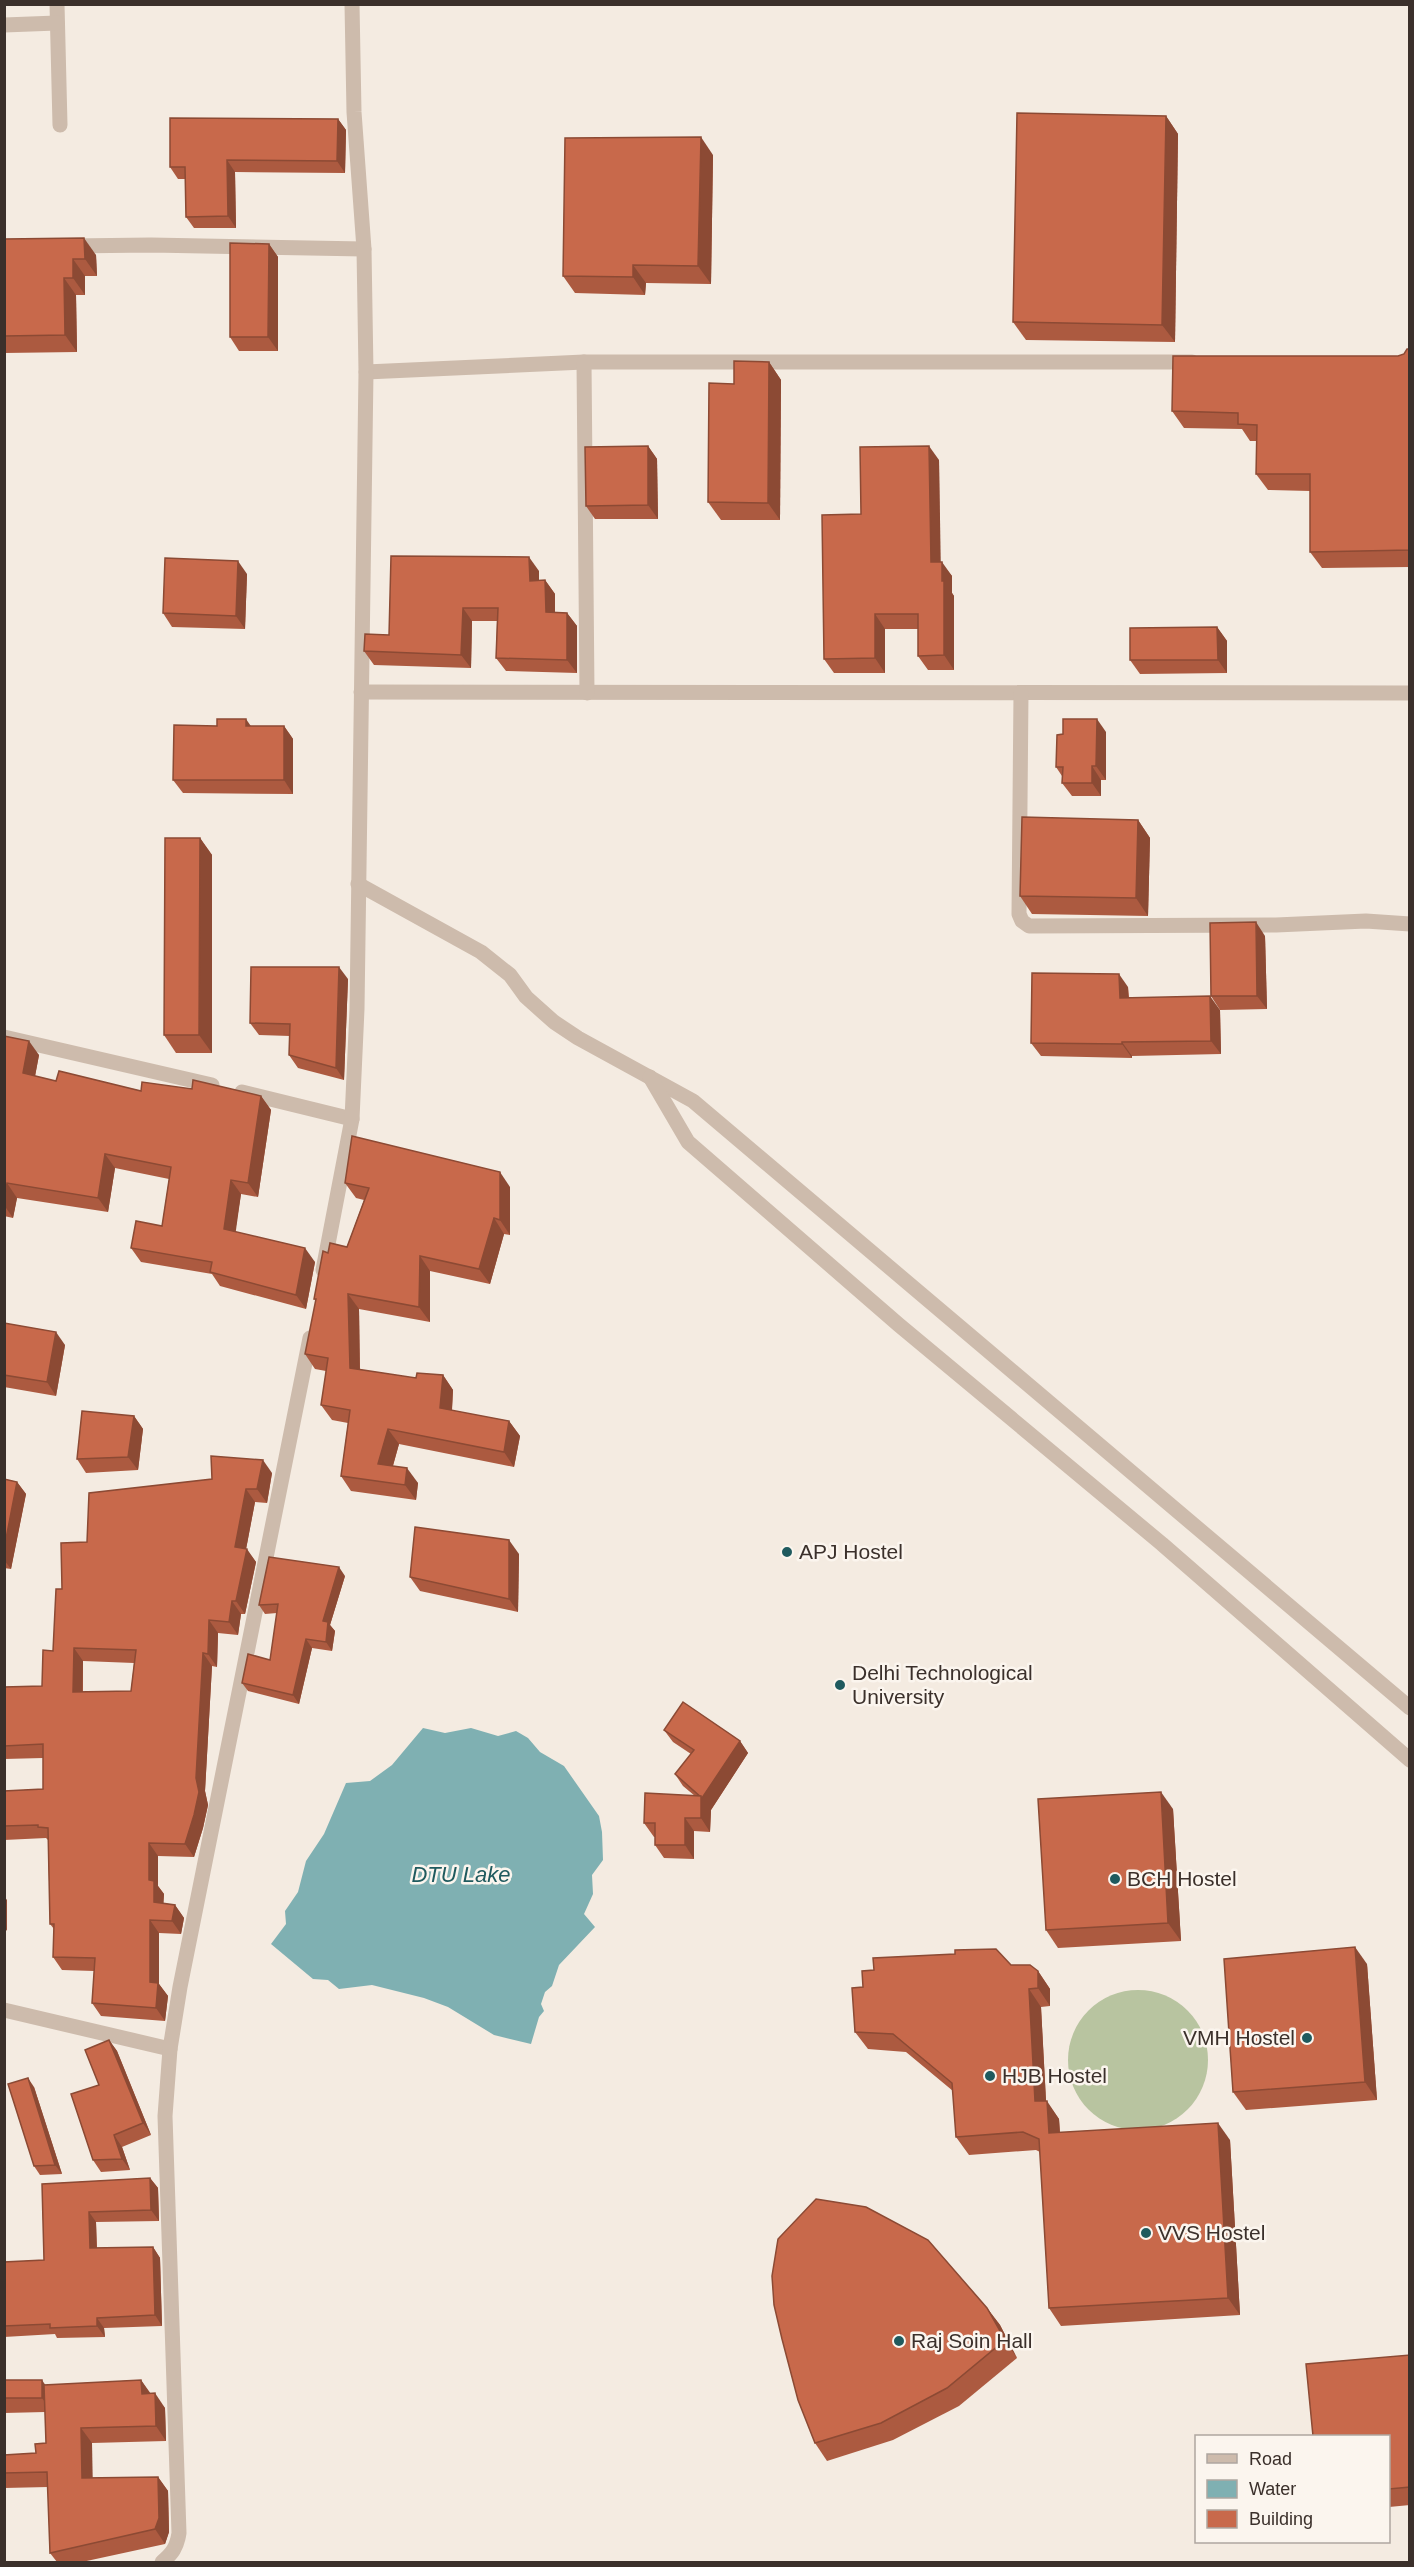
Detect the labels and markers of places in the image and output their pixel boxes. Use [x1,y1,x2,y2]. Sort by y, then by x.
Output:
place label: APJ Hostel [799,1540,903,1563]
marker: APJ Hostel [780,1545,794,1559]
place label: Delhi Technological University [852,1661,1033,1708]
marker: Delhi Technological University [833,1678,847,1692]
place label: BCH Hostel [1127,1867,1237,1890]
marker: BCH Hostel [1108,1872,1122,1886]
place label: VMH Hostel [1183,2026,1295,2049]
marker: VMH Hostel [1300,2031,1314,2045]
place label: HJB Hostel [1002,2064,1107,2087]
marker: HJB Hostel [983,2069,997,2083]
place label: VVS Hostel [1158,2221,1265,2244]
marker: VVS Hostel [1139,2226,1153,2240]
place label: Raj Soin Hall [911,2329,1032,2352]
marker: Raj Soin Hall [892,2334,906,2348]

